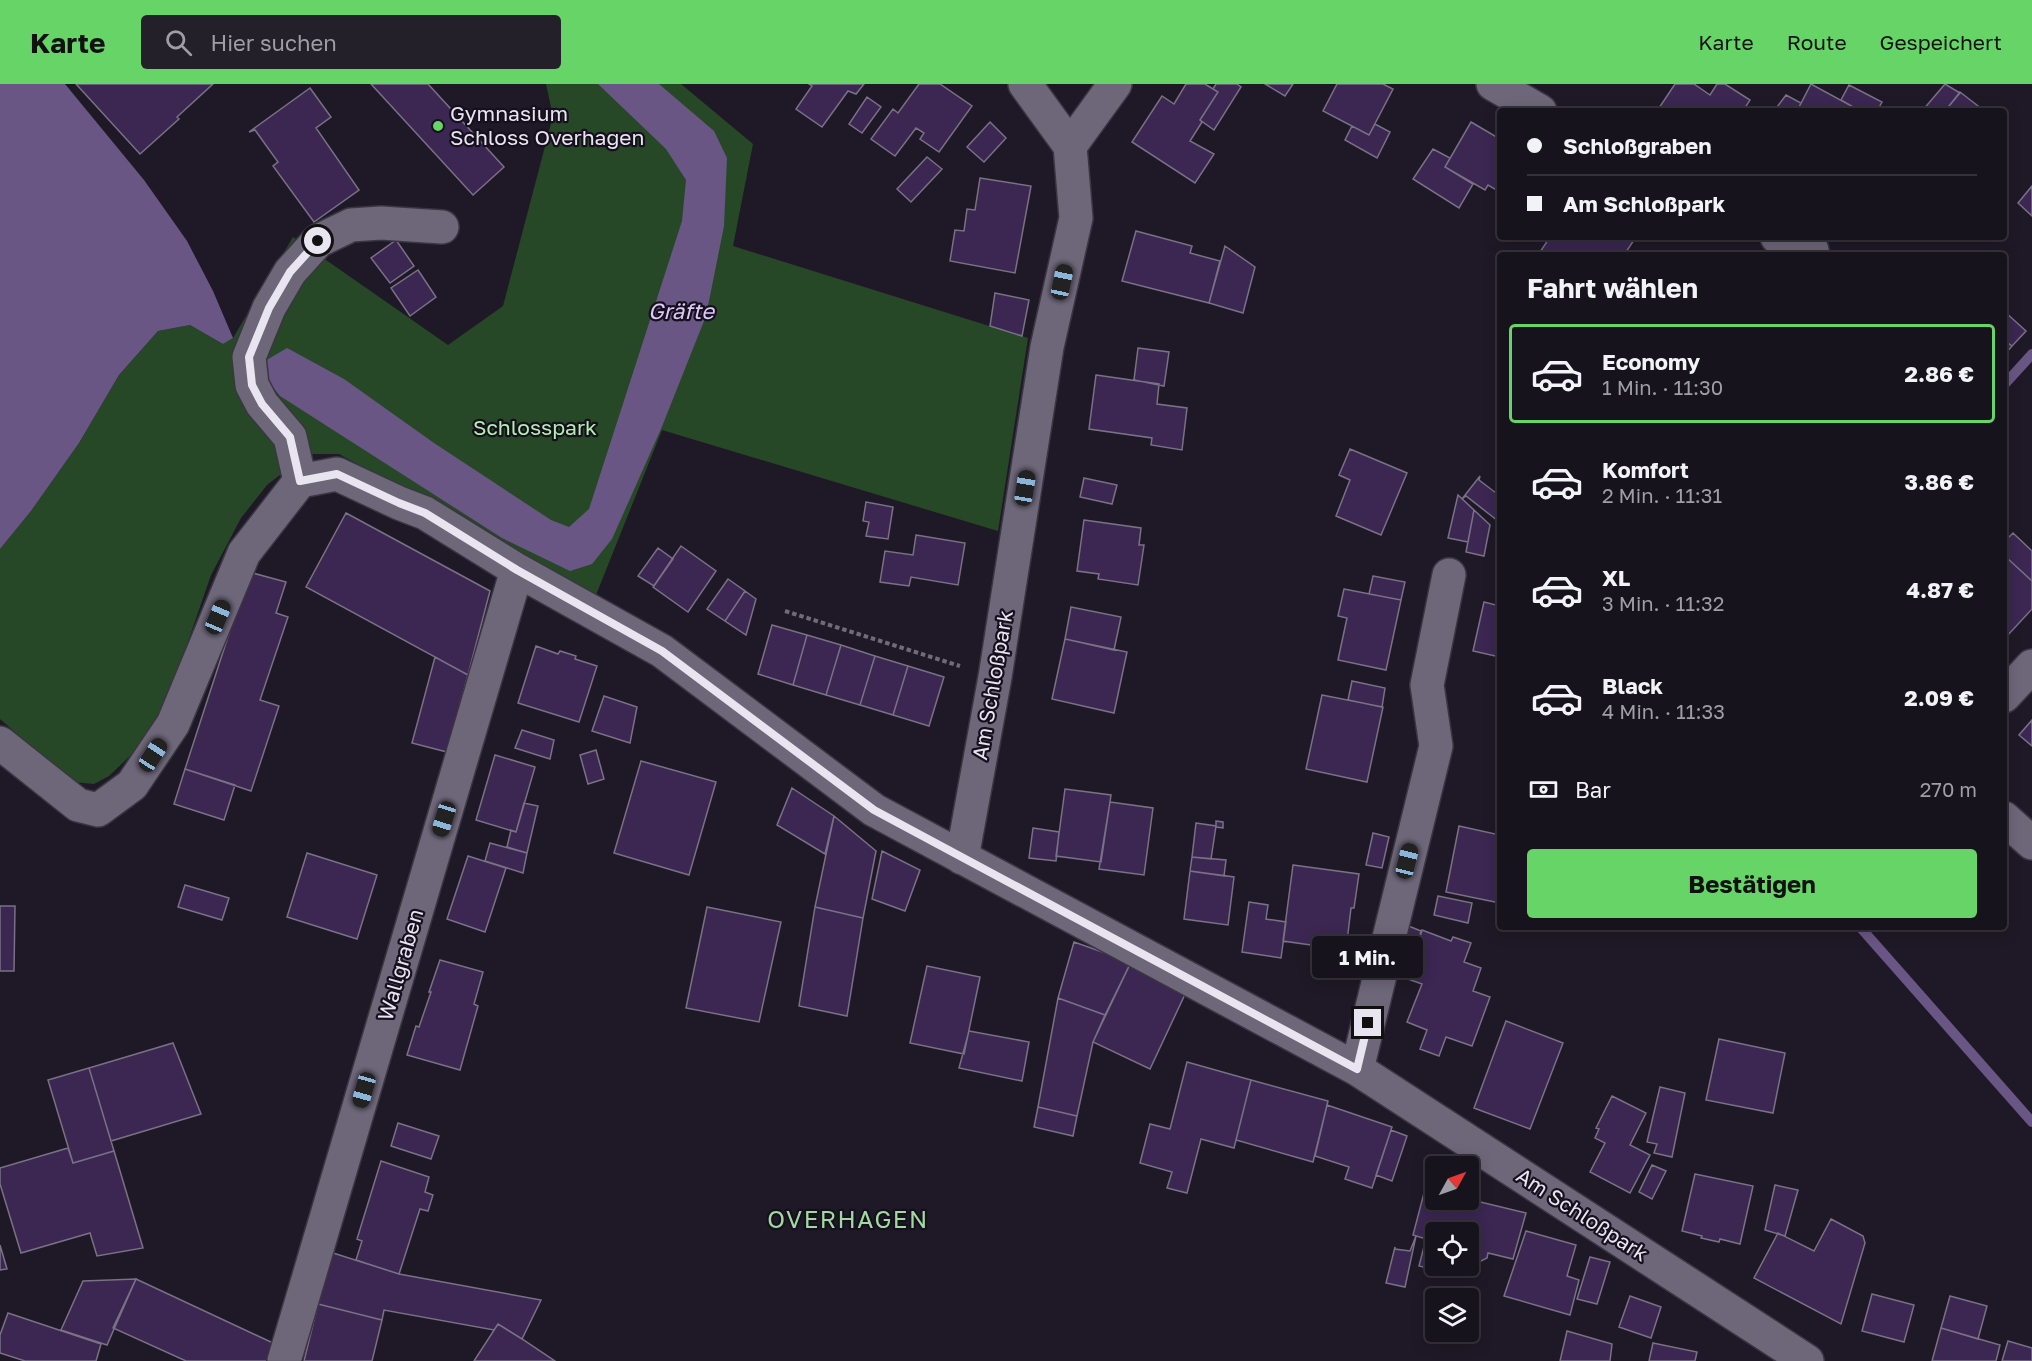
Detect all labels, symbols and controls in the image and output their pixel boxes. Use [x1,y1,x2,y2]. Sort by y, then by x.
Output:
search box [141,15,561,69]
text: Karte [30,26,105,59]
icon: search [162,26,195,59]
text: Hier suchen [210,29,337,56]
text: Karte [1698,29,1754,55]
text: Route [1787,29,1847,55]
text: Gespeichert [1880,29,2002,55]
place label: Gymnasium Schloss Overhagen [450,100,644,150]
marker: Gymnasium Schloss Overhagen [431,119,445,133]
text: Schloßgraben [1563,132,1712,159]
text: Am Schloßpark [1563,190,1725,217]
route start [304,227,331,254]
car [1049,263,1075,301]
text: Fahrt wählen [1527,272,1698,304]
water label: Gräfte [648,297,716,324]
icon: car [1530,347,1584,401]
text: Economy [1602,348,1700,375]
text: 2.86 € [1904,360,1974,387]
text: 1 Min. · 11:30 [1602,375,1723,399]
park label: Schlosspark [473,414,597,440]
icon: car [1530,455,1584,509]
text: Komfort [1602,456,1689,483]
text: 3.86 € [1904,468,1974,495]
car [1013,469,1037,507]
text: 2 Min. · 11:31 [1602,483,1722,507]
icon: car [1530,563,1584,617]
text: XL [1602,564,1630,591]
text: 4.87 € [1906,576,1974,603]
text: 3 Min. · 11:32 [1602,591,1724,615]
car [203,597,233,637]
street label: Am Schloßpark [966,608,1018,762]
icon: car [1530,671,1584,725]
text: Black [1602,672,1663,699]
text: 2.09 € [1904,684,1974,711]
text: 4 Min. · 11:33 [1602,699,1725,723]
car [136,735,170,775]
icon: cash [1527,773,1560,806]
text: Bar [1575,776,1611,803]
text: 270 m [1920,777,1977,801]
car [430,799,458,839]
car [1394,841,1420,881]
button: Bestätigen [1527,849,1977,918]
street label: Wallgraben [372,906,428,1024]
callout: 1 Min. [1312,936,1424,978]
text: 1 Min. [1339,945,1396,969]
route end [1354,1009,1381,1036]
car [350,1070,378,1110]
north arrow [1425,1156,1479,1210]
map controls [1425,1156,1479,1342]
street label: Am Schloßpark [1512,1162,1653,1266]
district label: OVERHAGEN [767,1204,929,1233]
button: locate [1425,1222,1479,1276]
button: layers [1425,1288,1479,1342]

